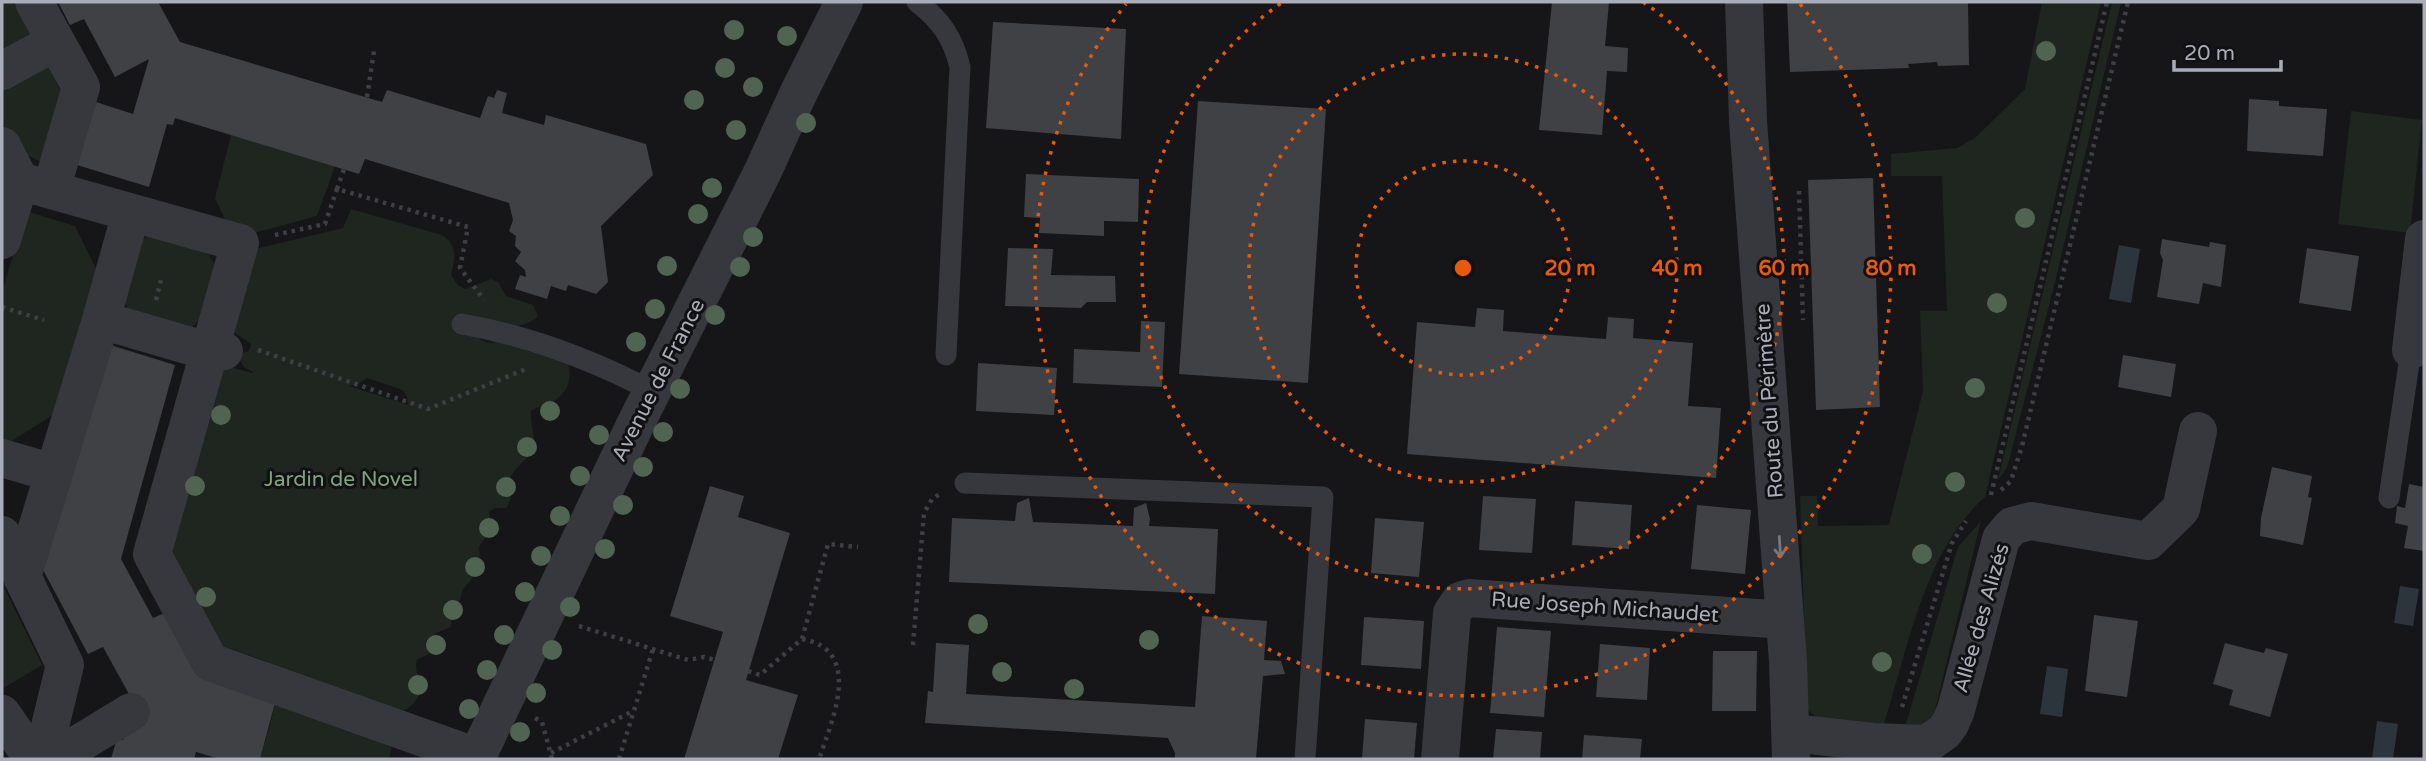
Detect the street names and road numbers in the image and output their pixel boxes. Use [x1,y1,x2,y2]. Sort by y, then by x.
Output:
street label: Avenue de France [607,295,710,466]
street label: Route du Périmètre [1750,303,1789,499]
street label: Allée des Alizés [1948,541,2015,696]
street label: Rue Joseph Michaudet [1490,587,1720,628]

